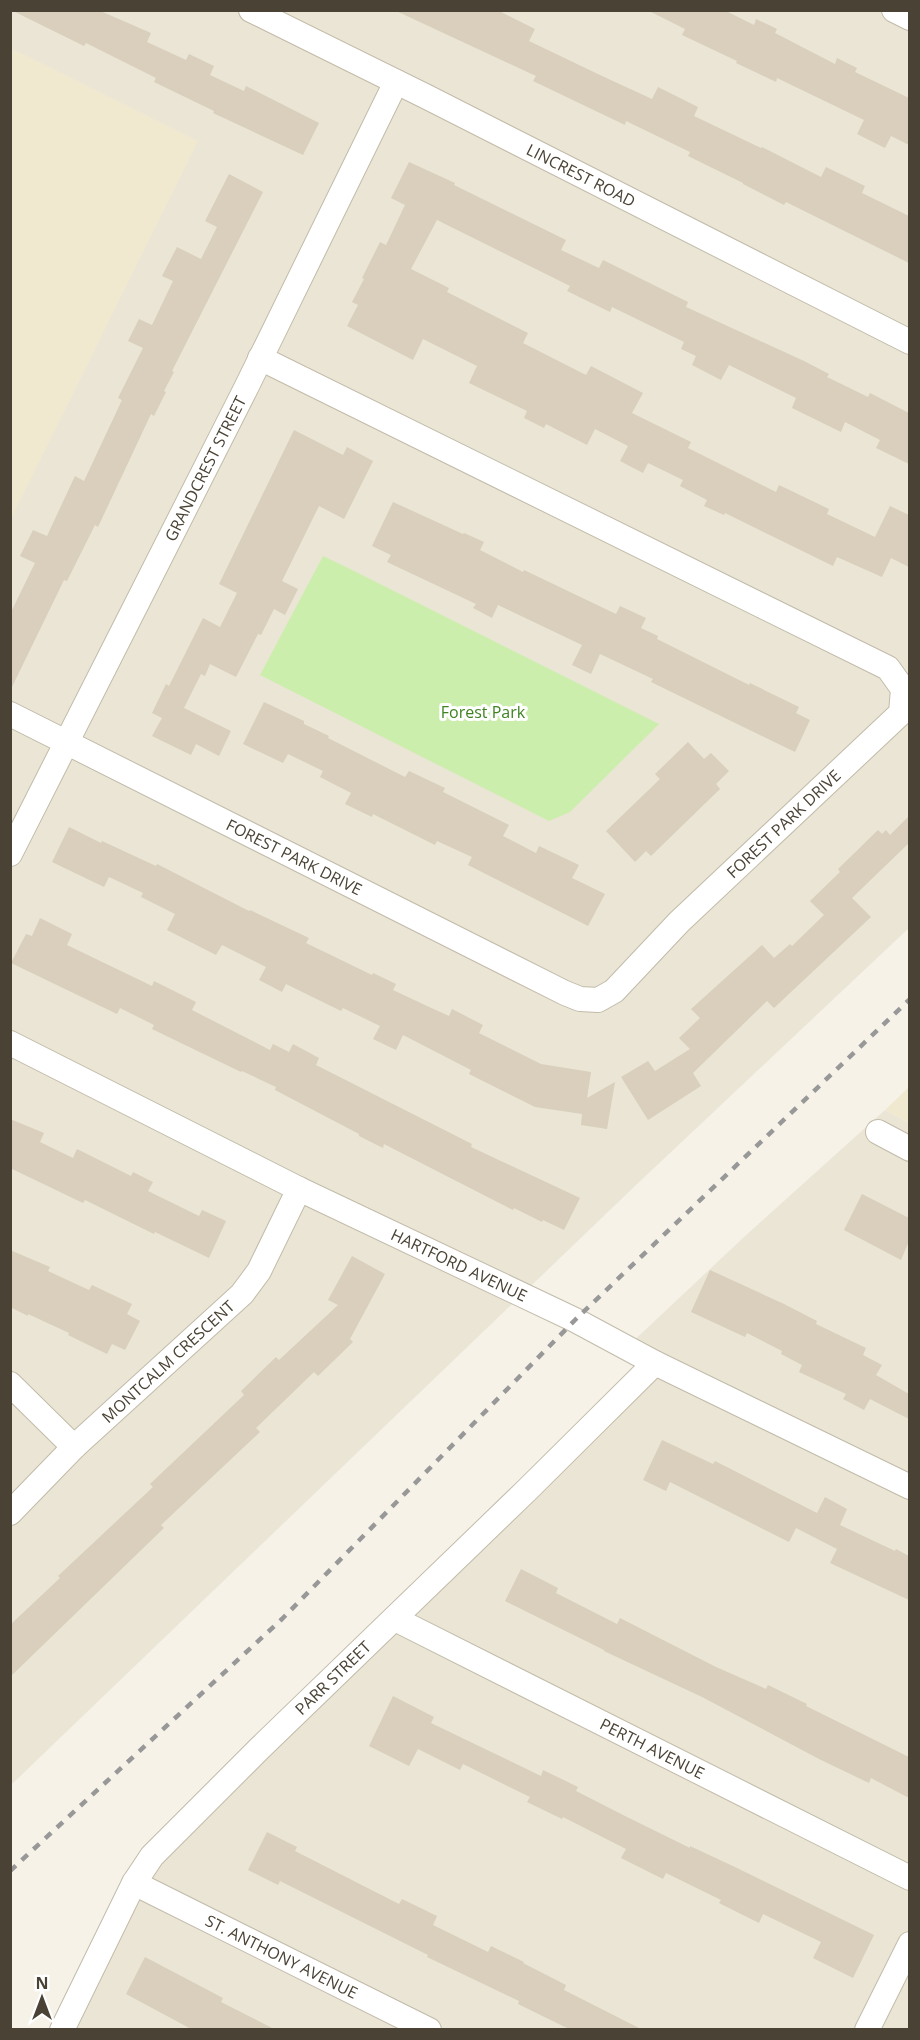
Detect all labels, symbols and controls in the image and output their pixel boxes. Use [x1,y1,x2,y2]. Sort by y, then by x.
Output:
street label: LINCREST ROAD [523,138,639,212]
street label: GRANDCREST STREET [159,392,251,545]
park label: Forest Park [441,701,526,723]
street label: FOREST PARK DRIVE [722,765,845,883]
street label: FOREST PARK DRIVE [223,813,366,900]
street label: HARTFORD AVENUE [387,1223,531,1307]
street label: MONTCALM CRESCENT [97,1295,239,1428]
street label: PARR STREET [290,1636,376,1720]
street label: PERTH AVENUE [596,1713,708,1784]
street label: ST. ANTHONY AVENUE [202,1909,362,2004]
north arrow [12,1968,72,2028]
text: N [35,1972,49,1994]

